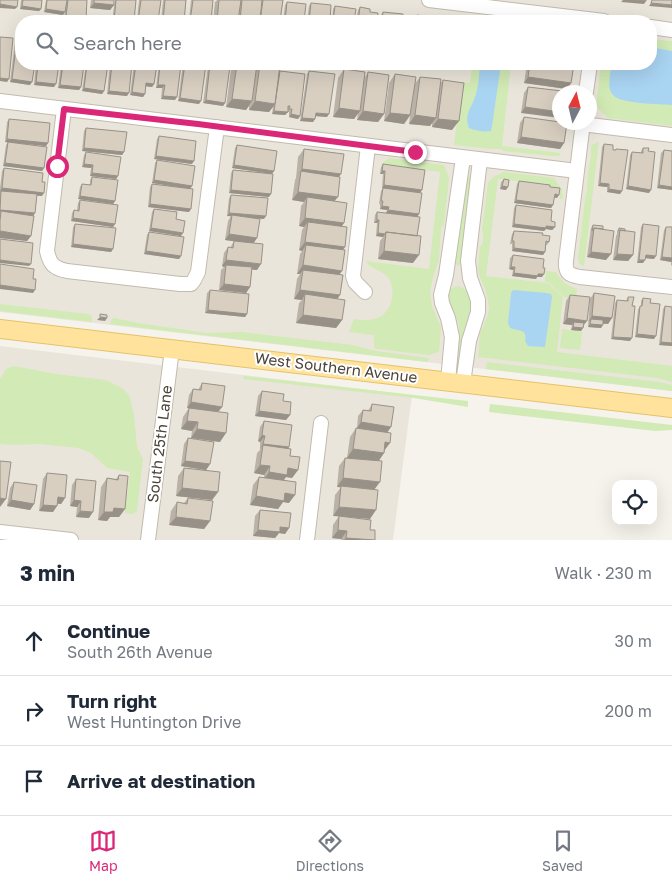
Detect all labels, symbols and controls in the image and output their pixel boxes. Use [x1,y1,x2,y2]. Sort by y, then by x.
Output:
search box [15,15,657,70]
icon: search [33,29,61,57]
text: Search here [73,31,182,54]
north arrow [552,85,597,130]
route end [404,141,427,164]
route start [46,155,69,178]
street label: West Southern Avenue [254,348,419,386]
street label: South 25th Lane [143,384,175,504]
map controls [612,480,657,525]
button: locate [612,480,657,525]
text: 3 min [20,560,75,586]
text: Walk · 230 m [555,563,652,583]
text: Continue [67,619,150,642]
icon: ahead [20,627,48,655]
text: 30 m [615,631,652,651]
text: South 26th Avenue [67,642,212,662]
text: Turn right [67,689,157,712]
icon: right [20,697,48,725]
text: 200 m [605,701,652,721]
text: West Huntington Drive [67,712,241,732]
icon: arrive [20,767,48,795]
text: Arrive at destination [67,769,255,792]
tab: Map [89,827,118,874]
tab: Directions [296,827,364,874]
tab: Saved [542,827,583,874]

